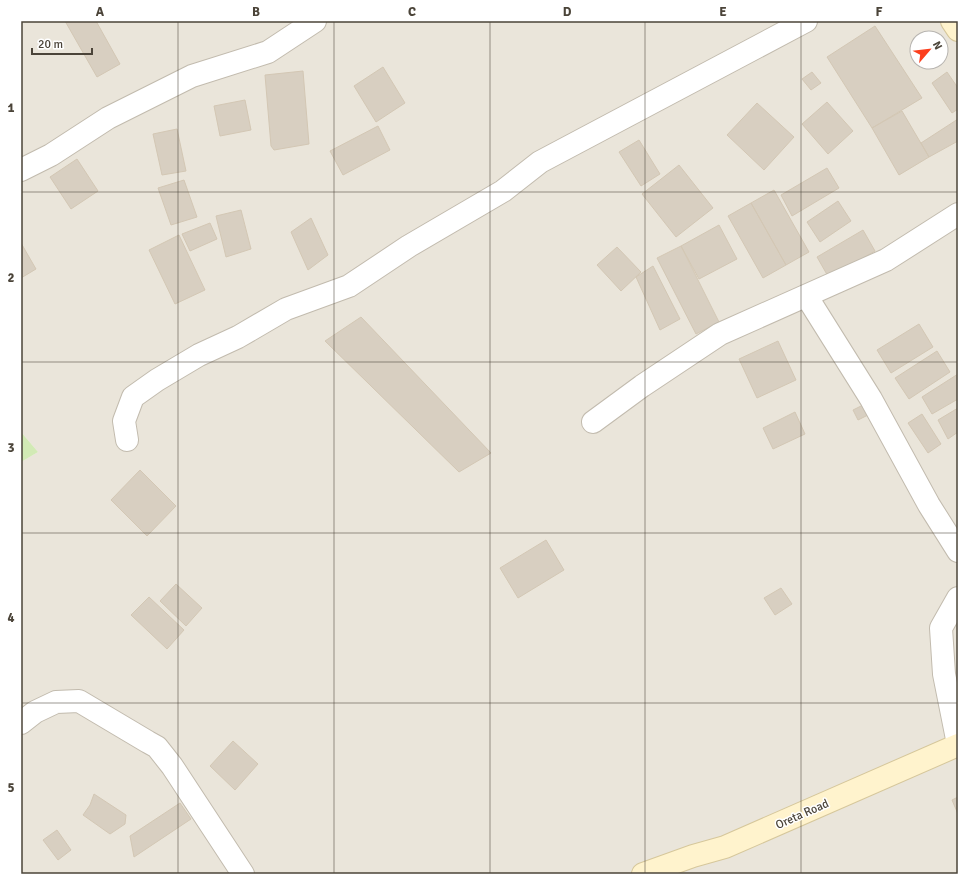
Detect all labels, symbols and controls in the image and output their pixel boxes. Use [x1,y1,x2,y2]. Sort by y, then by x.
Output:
text: A [96,4,105,20]
text: B [252,4,260,20]
text: C [408,4,416,20]
text: D [563,4,572,20]
text: E [719,4,727,20]
text: F [876,4,883,20]
scale bar [32,30,92,56]
north arrow [909,30,949,70]
text: 20 m [38,37,63,52]
text: N [930,39,945,52]
text: 1 [7,100,15,116]
text: 2 [7,270,15,286]
text: 3 [7,440,15,456]
text: 4 [7,610,15,626]
text: 5 [7,780,15,796]
street label: Oreta Road [773,796,831,833]

